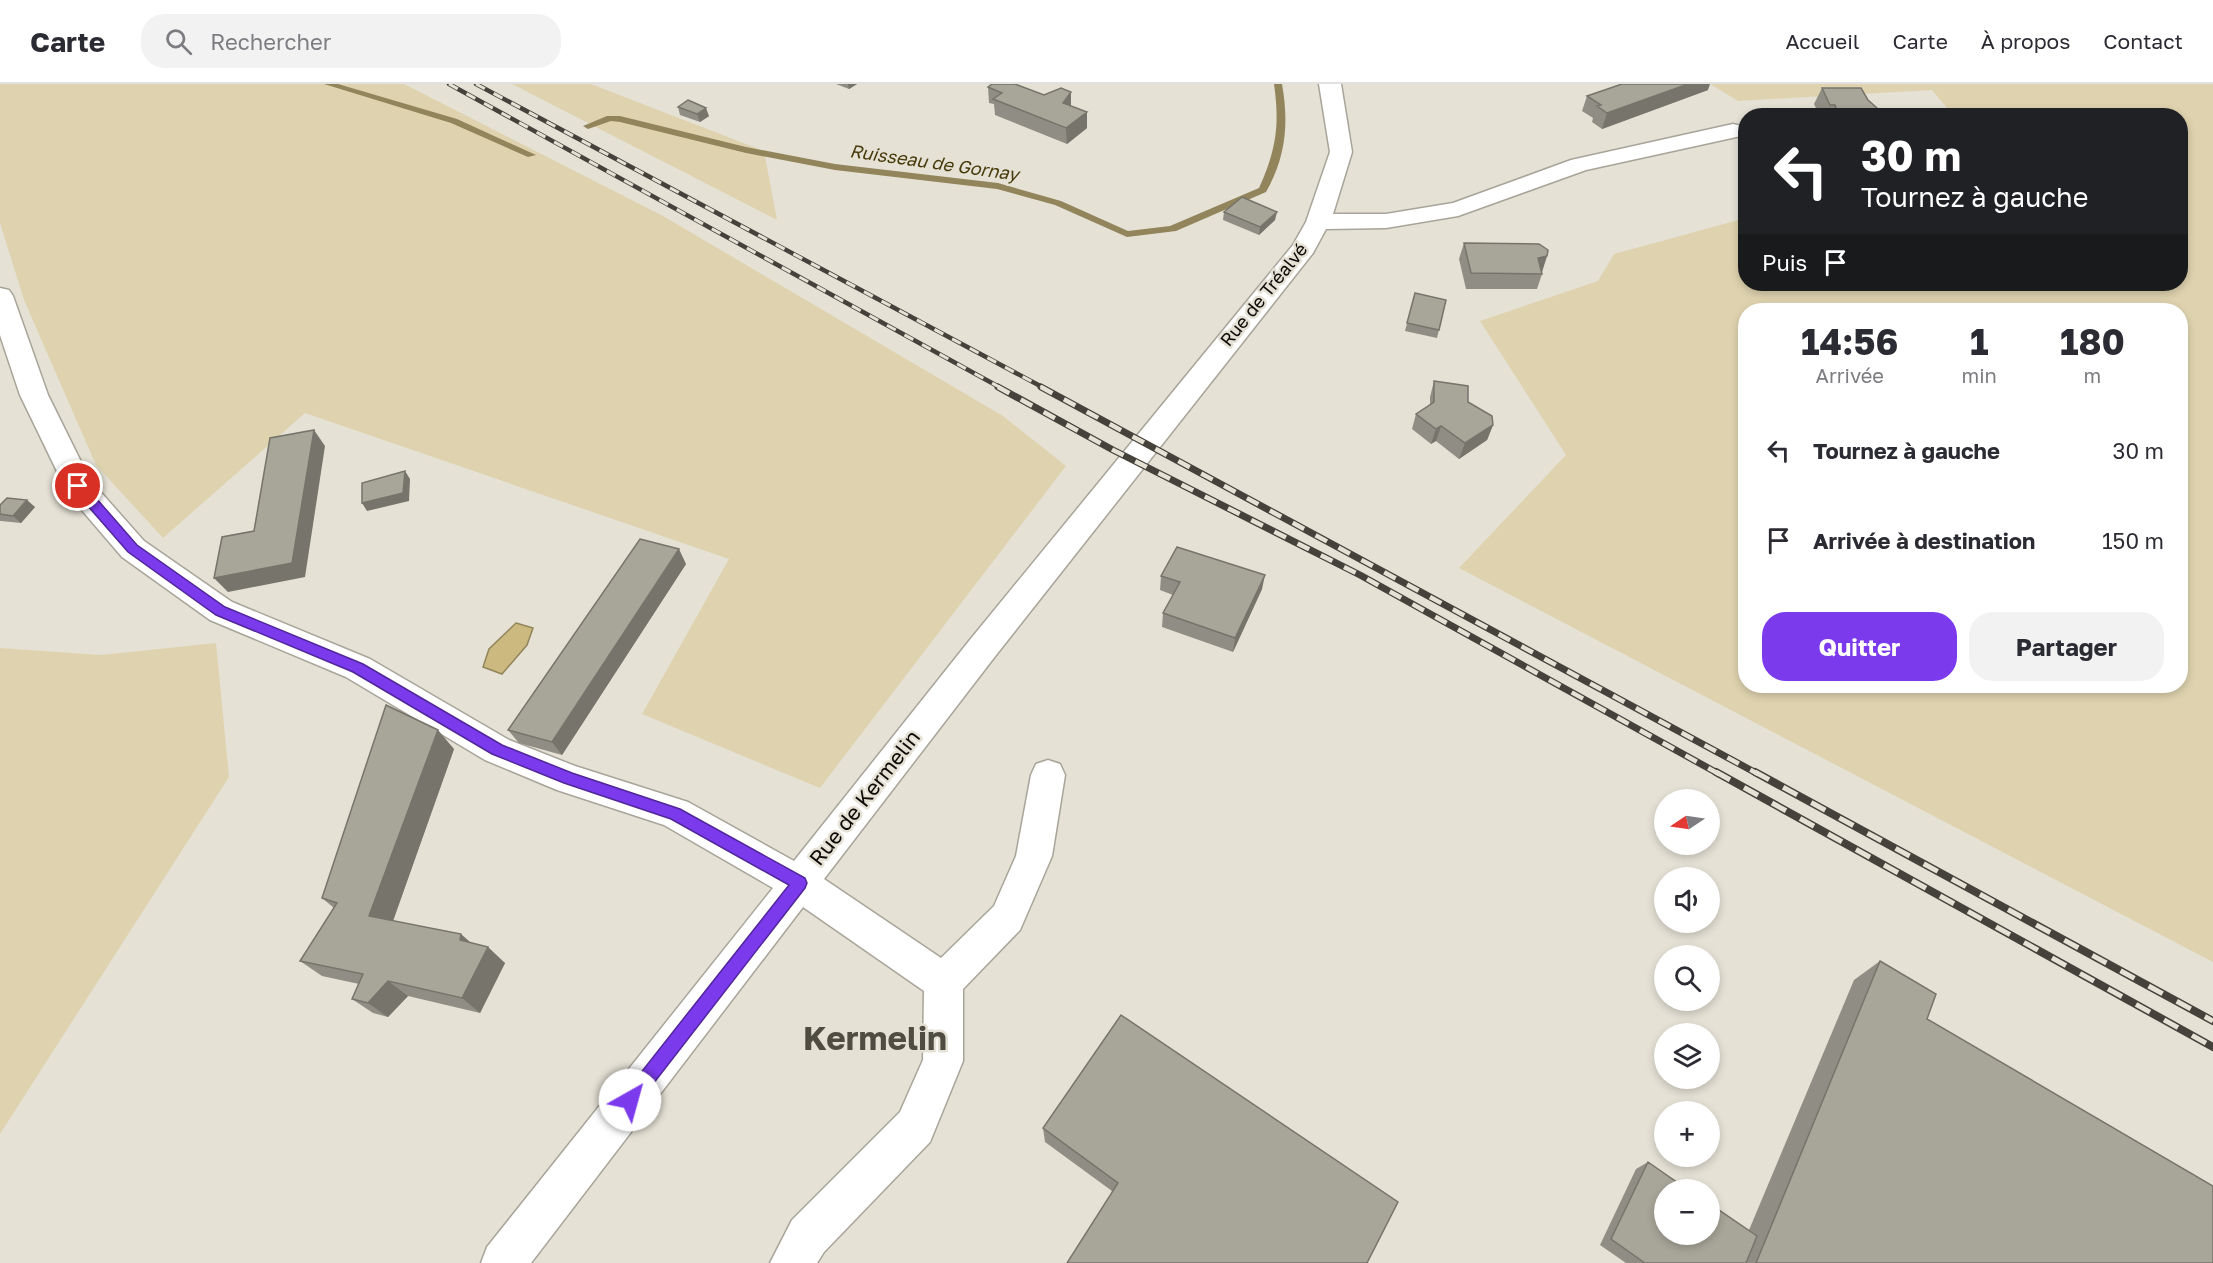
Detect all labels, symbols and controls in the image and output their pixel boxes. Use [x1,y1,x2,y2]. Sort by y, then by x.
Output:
search box [141,14,561,68]
text: Carte [30,25,105,58]
icon: search [162,25,195,58]
text: Rechercher [210,28,331,55]
text: Accueil [1786,28,1859,54]
text: Carte [1892,28,1948,54]
text: À propos [1981,28,2070,54]
text: Contact [2103,28,2183,54]
text: 30 m [1861,130,1961,180]
icon: left [1762,132,1840,210]
water label: Ruisseau de Gornay [848,139,1023,185]
text: Tournez à gauche [1861,181,2088,213]
street label: Rue de Tréalvé [1215,238,1312,350]
icon: arrive [1819,246,1852,279]
text: Puis [1762,249,1807,276]
text: 14:56 [1801,320,1898,363]
text: 1 [1970,320,1988,363]
text: 180 [2060,320,2125,363]
text: Arrivée [1816,363,1884,387]
text: min [1962,363,1997,387]
text: m [2084,363,2101,387]
icon: left [1762,434,1795,467]
text: Tournez à gauche [1813,437,2000,464]
text: 30 m [2113,437,2164,464]
pin [52,460,103,511]
icon: arrive [61,469,94,502]
icon: arrive [1762,524,1795,557]
text: Arrivée à destination [1813,527,2035,554]
text: 150 m [2102,527,2164,554]
button: Quitter [1762,612,1957,681]
button: Partager [1969,612,2164,681]
street label: Rue de Kermelin [803,724,925,870]
north arrow [1654,789,1720,855]
map controls [1654,789,1720,1245]
button: sound [1654,867,1720,933]
button: search [1654,945,1720,1011]
district label: Kermelin [803,1018,947,1057]
button: layers [1654,1023,1720,1089]
position arrow [598,1068,662,1132]
button: + [1654,1101,1720,1167]
button: − [1654,1179,1720,1245]

